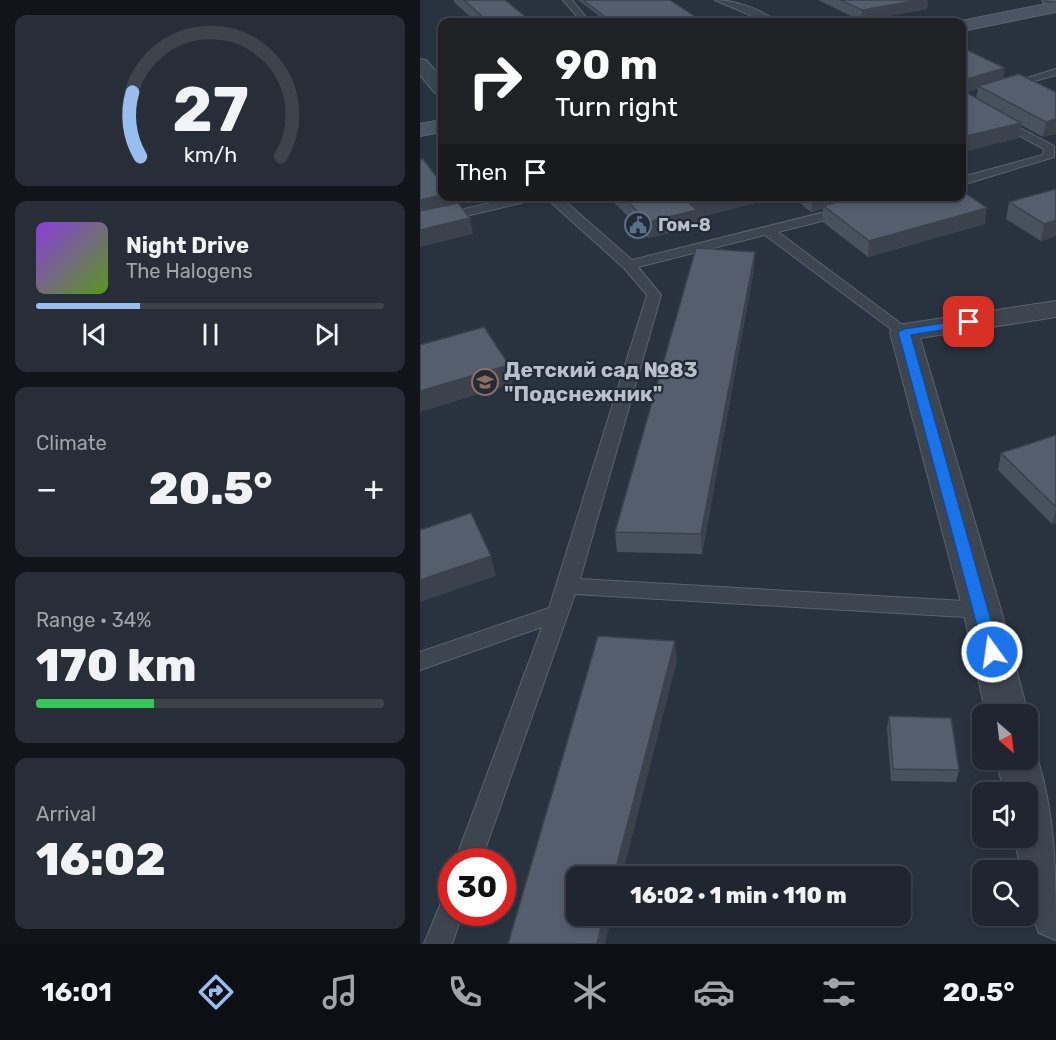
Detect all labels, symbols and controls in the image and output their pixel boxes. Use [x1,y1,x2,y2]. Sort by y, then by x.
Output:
text: 90 m [555,40,658,90]
icon: right [456,42,534,120]
text: 27 [172,74,248,148]
text: Turn right [555,91,678,123]
text: km/h [183,143,237,168]
icon: arrive [519,156,552,189]
text: Then [456,159,507,186]
public building icon: Гом-8 [623,210,653,240]
place label: Гом-8 [658,214,711,236]
text: Night Drive [126,232,249,259]
text: The Halogens [126,259,253,283]
pin [943,296,994,347]
icon: arrive [952,305,985,338]
icon: previous [78,318,111,351]
icon: pause [194,318,227,351]
icon: next [310,318,343,351]
place label: Детский сад №83 "Подснежник" [504,357,698,406]
school or university icon: Детский сад №83 "Подснежник" [470,367,500,397]
text: Climate [36,431,107,455]
text: 20.5° [148,462,273,515]
text: − [36,469,57,508]
text: + [363,469,384,508]
text: Range · 34% [36,608,151,632]
position arrow [960,620,1024,684]
text: 170 km [36,639,196,692]
north arrow [972,704,1038,770]
map controls [972,704,1038,926]
button: sound [972,782,1038,848]
text: Arrival [36,802,96,826]
text: 16:02 [36,833,166,886]
speed limit sign: 30 [438,848,516,926]
button: search [972,860,1038,926]
text: 16:02 · 1 min · 110 m [630,882,847,909]
icon: directions [195,971,237,1013]
icon: music [319,971,361,1013]
icon: phone [444,971,486,1013]
icon: climate [569,971,611,1013]
icon: car [693,971,735,1013]
icon: filters [818,971,860,1013]
text: 16:01 [41,976,112,1008]
text: 20.5° [943,976,1015,1008]

